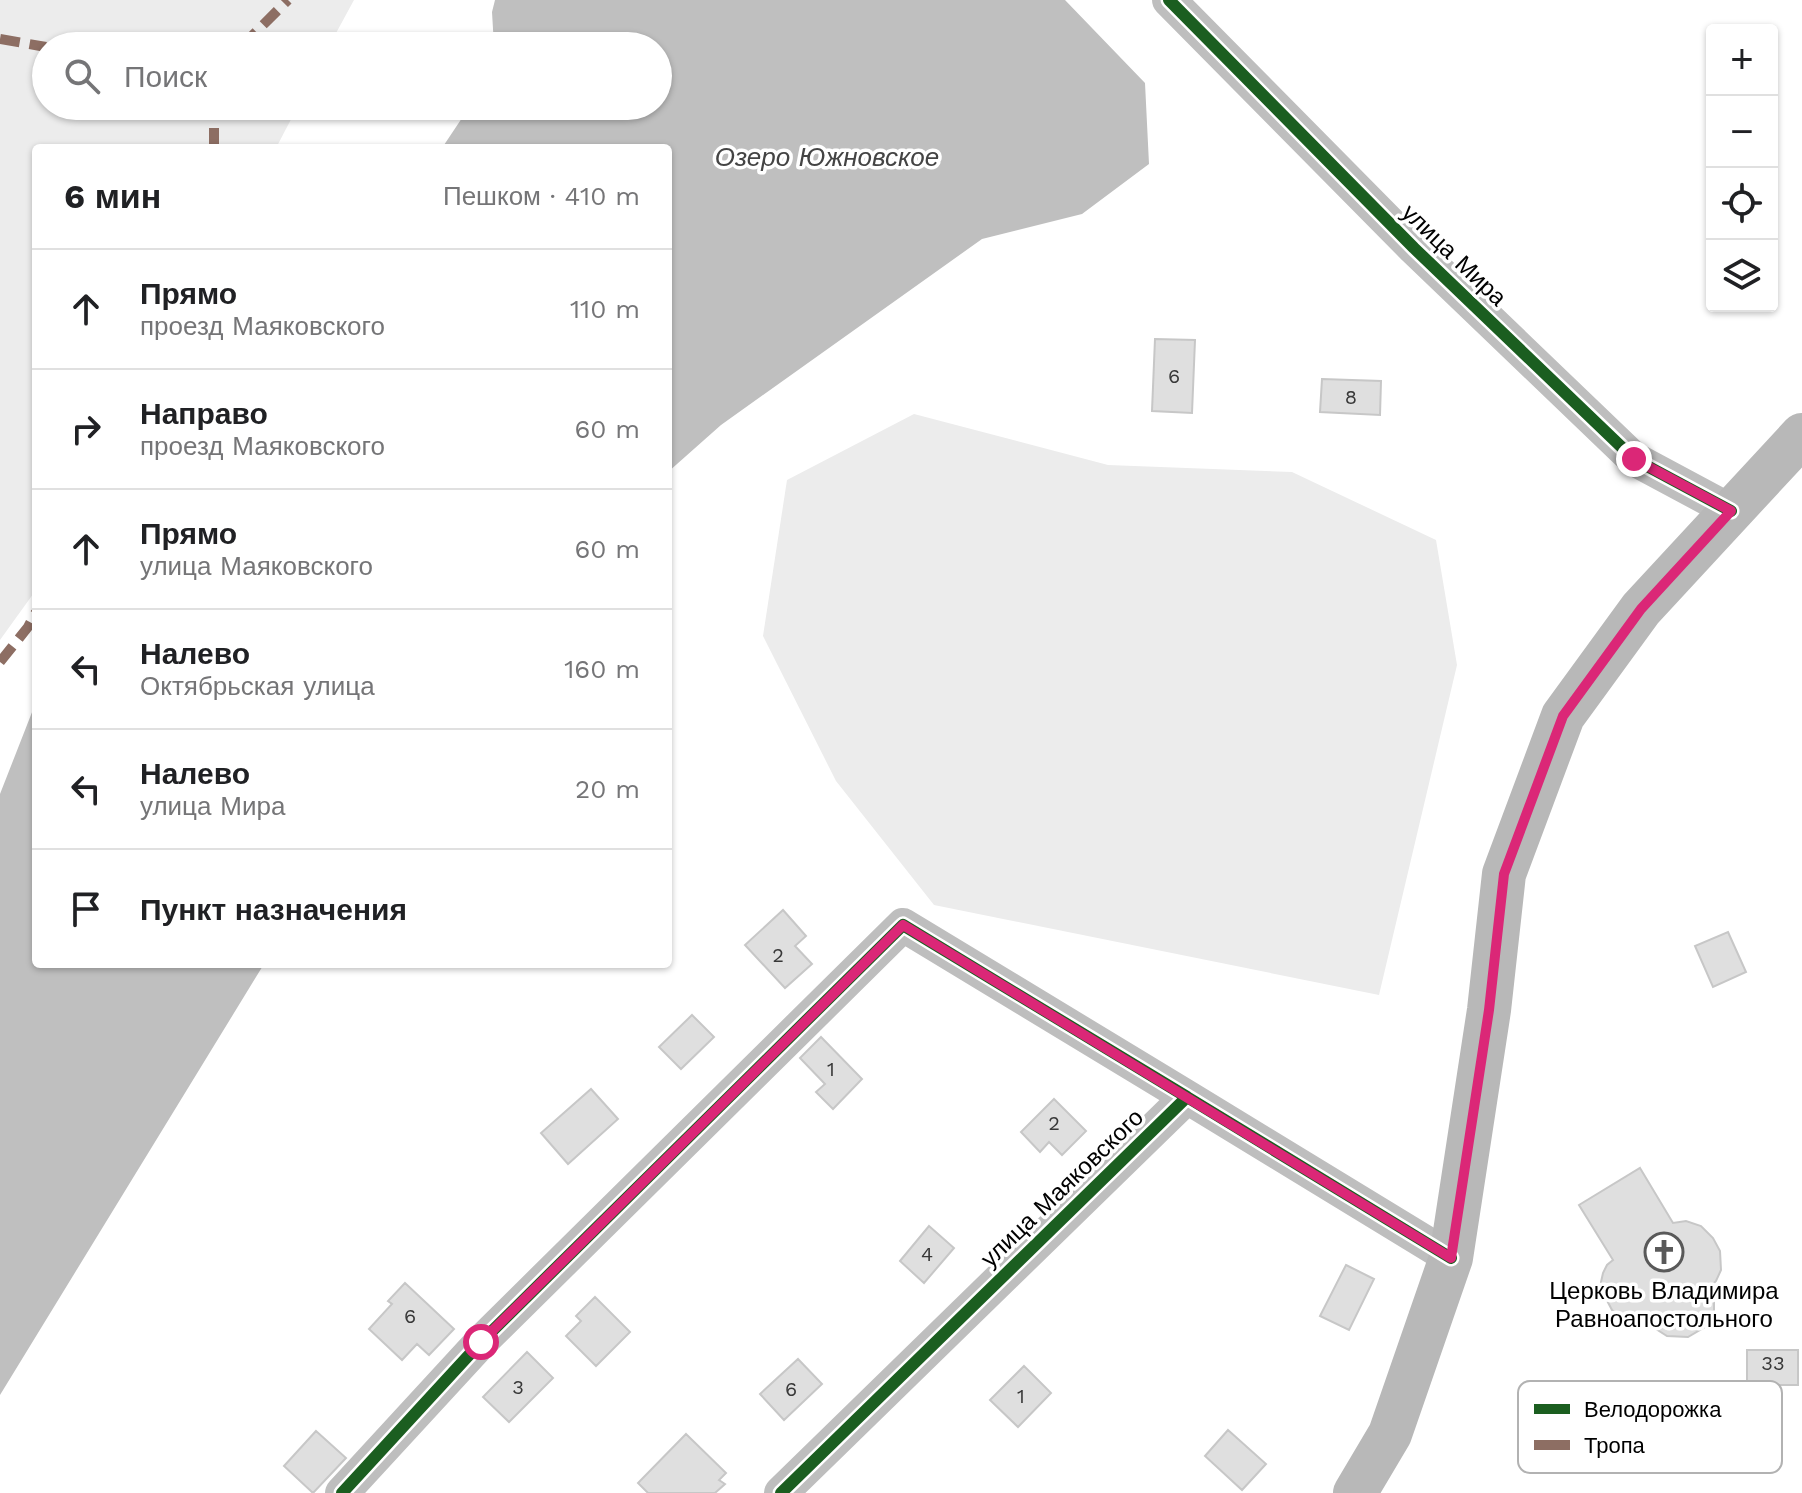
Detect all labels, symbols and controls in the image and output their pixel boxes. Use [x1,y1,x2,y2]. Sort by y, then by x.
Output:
map controls [1706,24,1778,312]
button: + [1706,24,1778,96]
search box [32,32,672,120]
icon: search [60,54,104,98]
text: Поиск [124,59,207,94]
button: − [1706,96,1778,168]
water label: Озеро Южновское [715,142,939,172]
button: locate [1706,168,1778,240]
text: 6 мин [64,176,161,216]
text: Пешком · 410 m [443,181,640,211]
street label: улица Мира [1396,198,1512,312]
button: layers [1706,240,1778,312]
text: Прямо [140,276,237,311]
icon: ahead [64,287,108,331]
text: 110 m [570,294,640,324]
text: проезд Маяковского [140,311,385,341]
house number: 6 [1168,364,1180,388]
house number: 8 [1345,385,1357,409]
text: Направо [140,396,268,431]
icon: right [64,407,108,451]
text: 60 m [574,414,640,444]
text: проезд Маяковского [140,431,385,461]
route end [1616,441,1652,477]
text: Прямо [140,516,237,551]
icon: ahead [64,527,108,571]
text: 60 m [574,534,640,564]
text: улица Маяковского [140,551,373,581]
text: Налево [140,636,250,671]
icon: left [64,647,108,691]
text: 160 m [564,654,640,684]
text: Октябрьская улица [140,671,375,701]
text: Налево [140,756,250,791]
icon: left [64,767,108,811]
text: 20 m [575,774,640,804]
text: улица Мира [140,791,285,821]
icon: arrive [64,887,108,931]
text: Пункт назначения [140,892,407,927]
house number: 2 [772,943,784,967]
house number: 1 [827,1057,835,1081]
street label: улица Маяковского [975,1103,1149,1273]
house number: 2 [1048,1111,1060,1135]
church icon: Церковь Владимира Равноапостольного [1643,1231,1685,1273]
house number: 4 [921,1242,933,1266]
place label: Церковь Владимира Равноапостольного [1549,1277,1779,1333]
house number: 6 [404,1304,416,1328]
route start [463,1324,499,1360]
house number: 33 [1761,1351,1785,1375]
house number: 3 [512,1375,524,1399]
house number: 6 [785,1377,797,1401]
legend [1518,1381,1782,1473]
house number: 1 [1017,1384,1025,1408]
text: Велодорожка [1584,1397,1722,1422]
text: Тропа [1584,1433,1646,1458]

